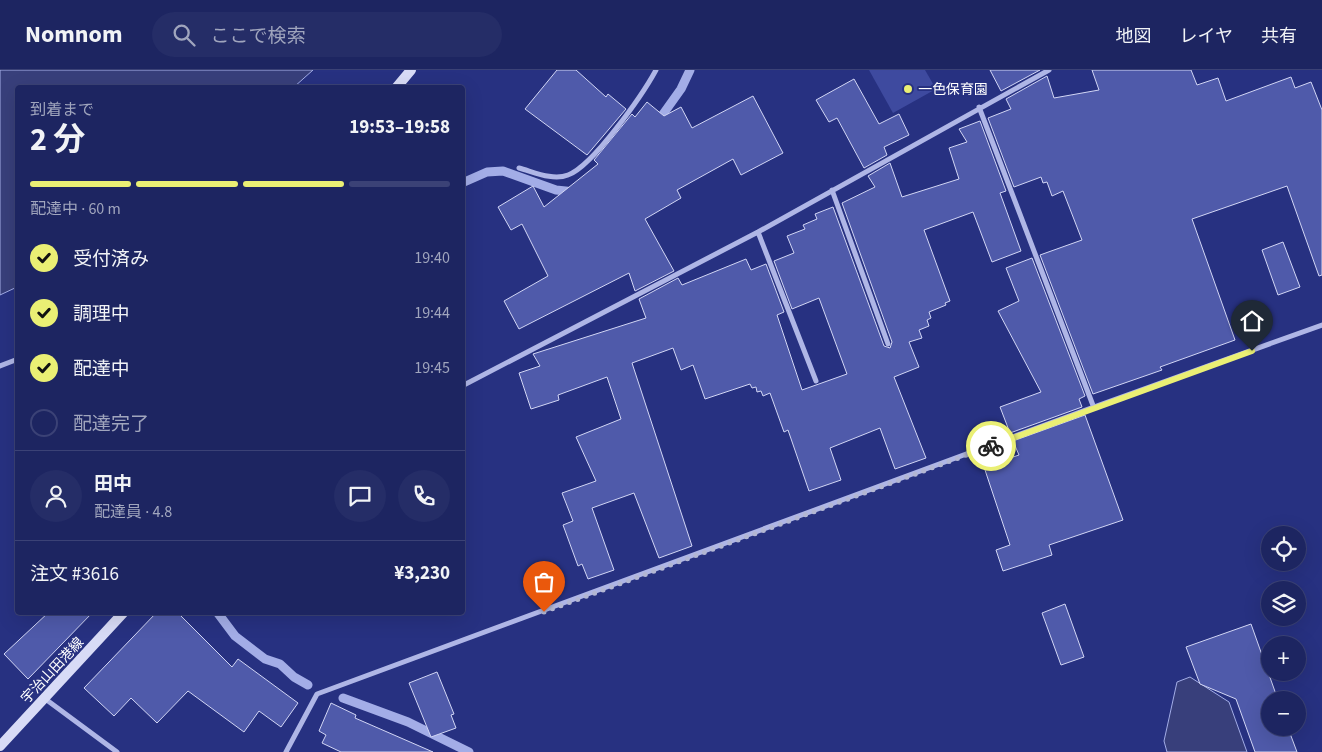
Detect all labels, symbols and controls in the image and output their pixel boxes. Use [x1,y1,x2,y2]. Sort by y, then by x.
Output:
search box [152,12,502,57]
text: Nomnom [25,17,122,52]
icon: search [170,21,198,49]
text: ここで検索 [210,23,305,50]
text: 地図 [1116,24,1152,49]
text: レイヤ [1180,24,1233,49]
text: 共有 [1261,24,1297,49]
place label: 一色保育園 [918,80,988,100]
marker: 一色保育園 [902,83,914,95]
text: 到着まで [30,99,94,121]
text: 19:53–19:58 [349,114,450,141]
text: 2 分 [30,117,85,163]
text: 配達中 · 60 m [30,198,121,220]
icon: check [30,244,58,272]
text: 受付済み [73,246,149,273]
text: 19:40 [414,247,450,269]
icon: check [30,299,58,327]
pin [1231,300,1273,351]
text: 調理中 [73,301,130,328]
text: 19:44 [414,302,450,324]
icon: home [1238,307,1266,335]
icon: check [30,354,58,382]
text: 配達中 [73,356,130,383]
text: 19:45 [414,357,450,379]
text: 配達完了 [73,411,149,438]
courier [966,421,1016,471]
icon: bike [977,432,1005,460]
button: person [30,470,82,522]
button: chat [334,470,386,522]
button: phone [398,470,450,522]
text: 田中 [94,471,132,498]
text: 配達員 · 4.8 [94,501,172,523]
map controls [1261,526,1306,736]
button: locate [1261,526,1306,571]
text: ¥3,230 [394,560,450,587]
text: 注文 #3616 [30,561,119,588]
pin [523,561,565,612]
icon: bag [530,568,558,596]
button: layers [1261,581,1306,626]
street label: 宇治山田港線 [17,633,89,708]
button: + [1261,636,1306,681]
button: − [1261,691,1306,736]

